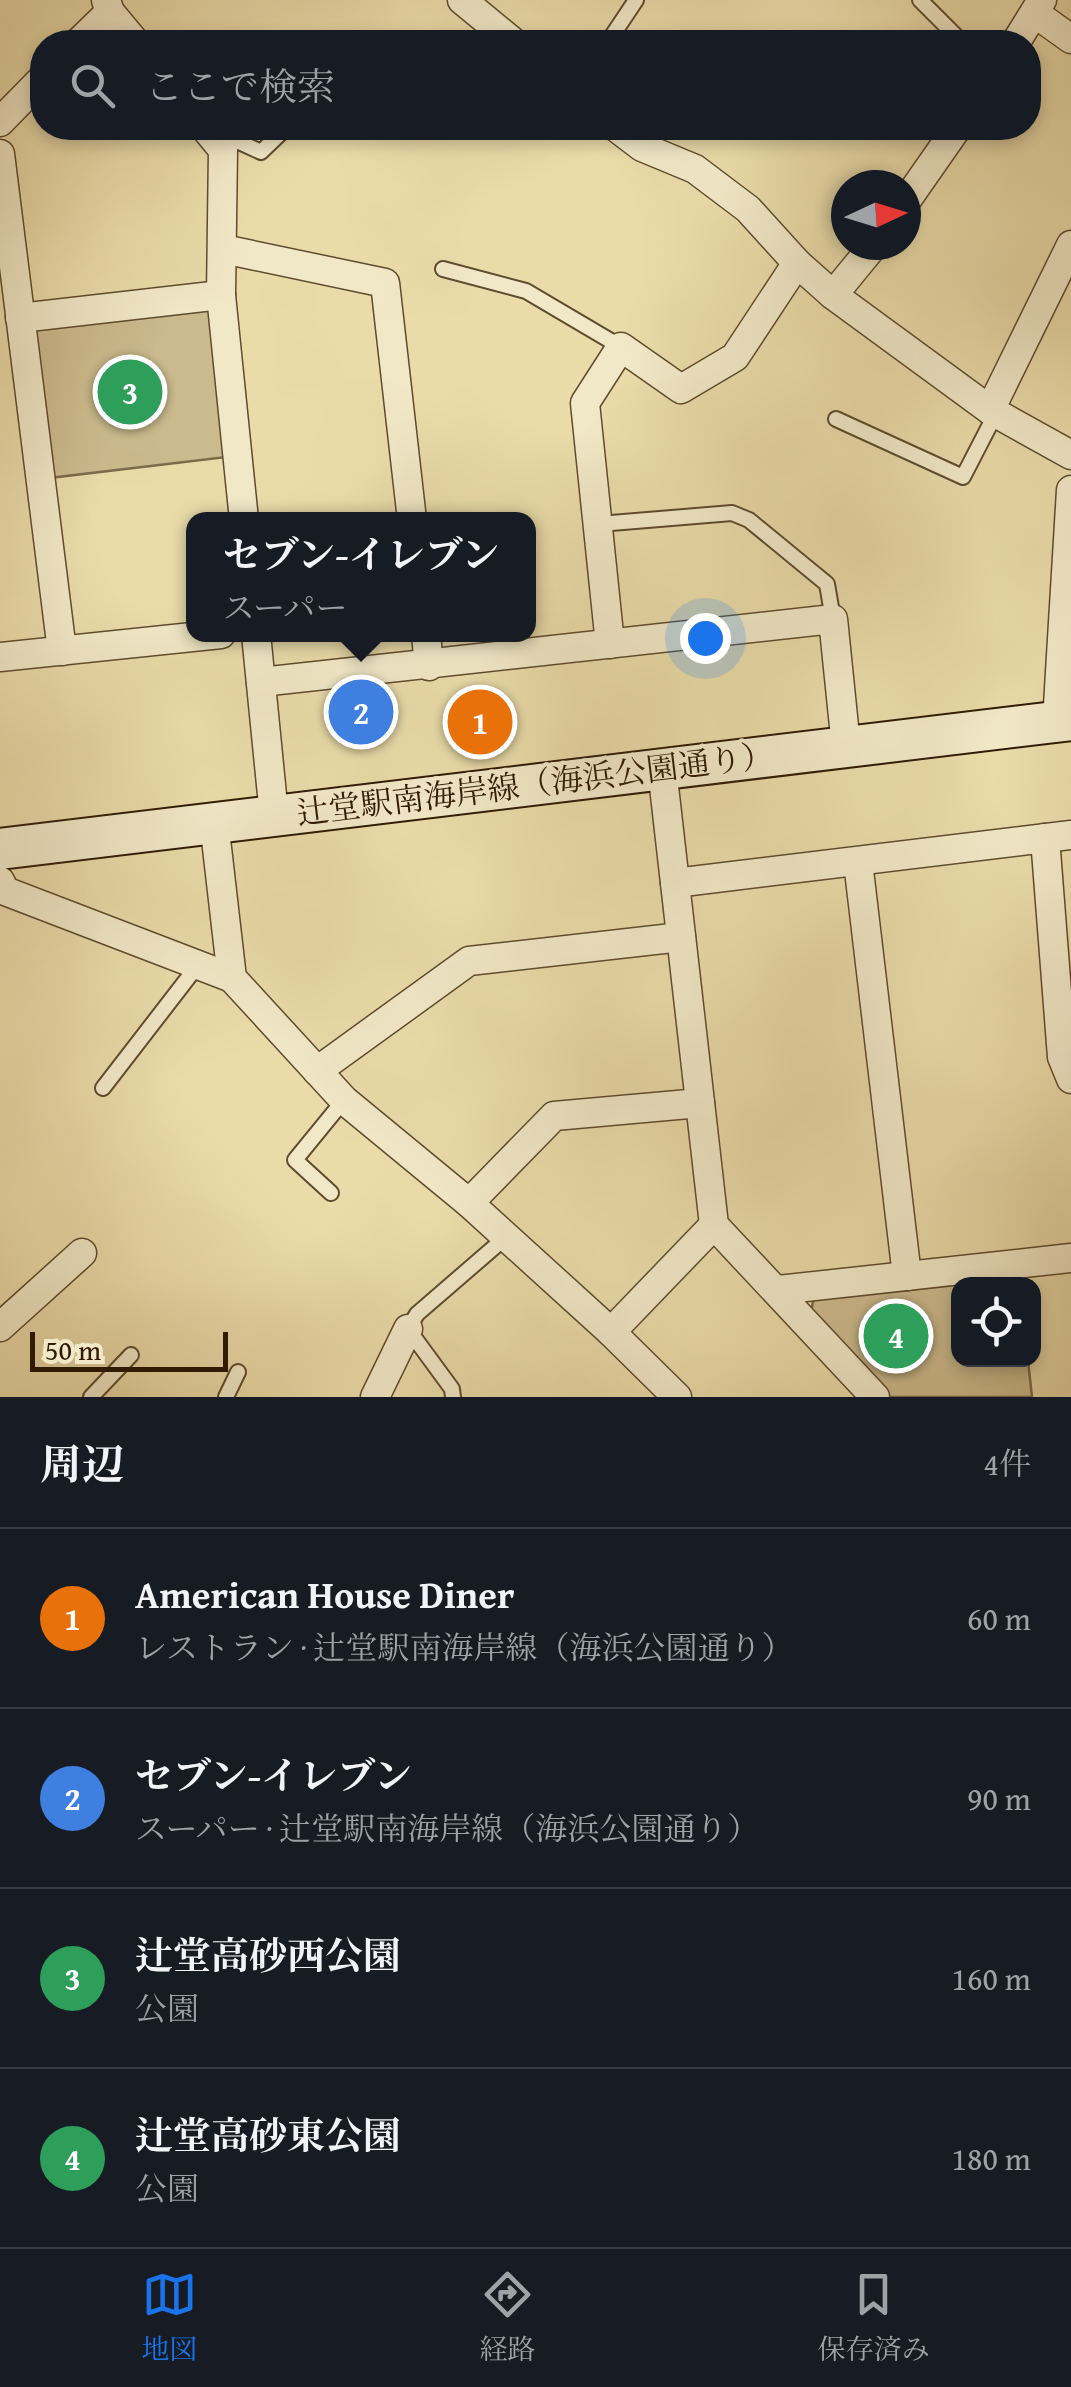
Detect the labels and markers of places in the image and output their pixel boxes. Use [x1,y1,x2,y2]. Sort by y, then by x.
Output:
pin: 3 [98,354,162,430]
pin: 2 [328,674,394,750]
pin: 1 [448,684,512,760]
pin: 4 [864,1298,928,1374]

